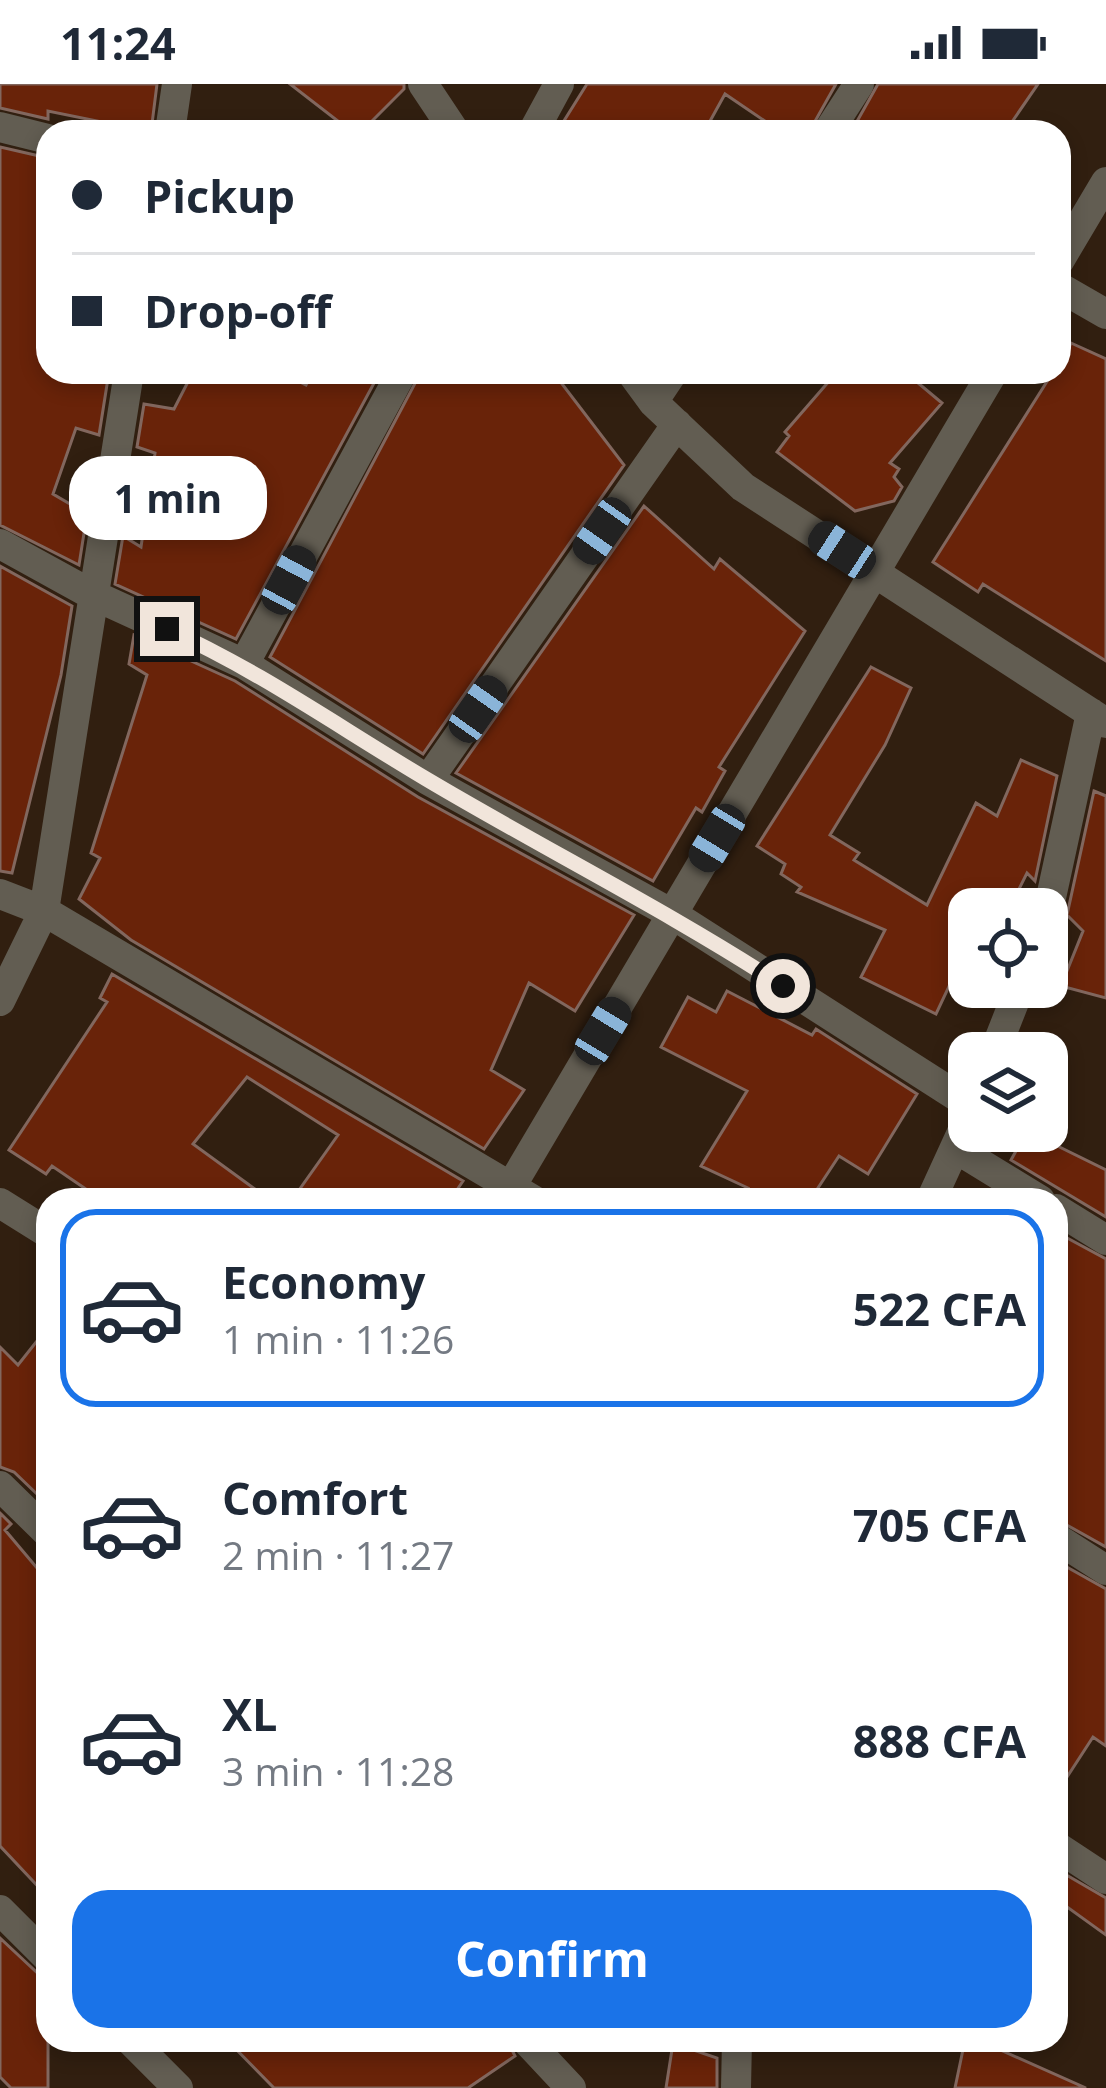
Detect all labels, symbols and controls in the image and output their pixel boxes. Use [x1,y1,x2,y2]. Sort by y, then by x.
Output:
text: 11:24 [60,12,176,73]
text: Pickup [144,165,295,226]
text: Drop-off [144,280,331,341]
callout: 1 min [68,455,266,539]
text: 1 min [114,471,222,524]
car [567,491,637,571]
car [802,515,882,585]
car [256,540,322,620]
route end [140,602,194,656]
car [443,669,513,749]
car [683,798,751,878]
map controls [948,888,1068,1152]
button: locate [948,888,1068,1008]
route start [756,959,810,1013]
car [569,991,637,1071]
button: layers [948,1032,1068,1152]
text: Economy [222,1251,425,1312]
icon: car [78,1254,186,1362]
text: 522 CFA [853,1278,1026,1339]
text: 1 min · 11:26 [222,1312,454,1365]
text: Comfort [222,1467,408,1528]
icon: car [78,1470,186,1578]
text: 705 CFA [853,1494,1026,1555]
text: 2 min · 11:27 [222,1528,454,1581]
text: XL [222,1683,277,1744]
icon: car [78,1686,186,1794]
text: 888 CFA [853,1710,1026,1771]
text: 3 min · 11:28 [222,1744,454,1797]
button: Confirm [72,1890,1032,2028]

